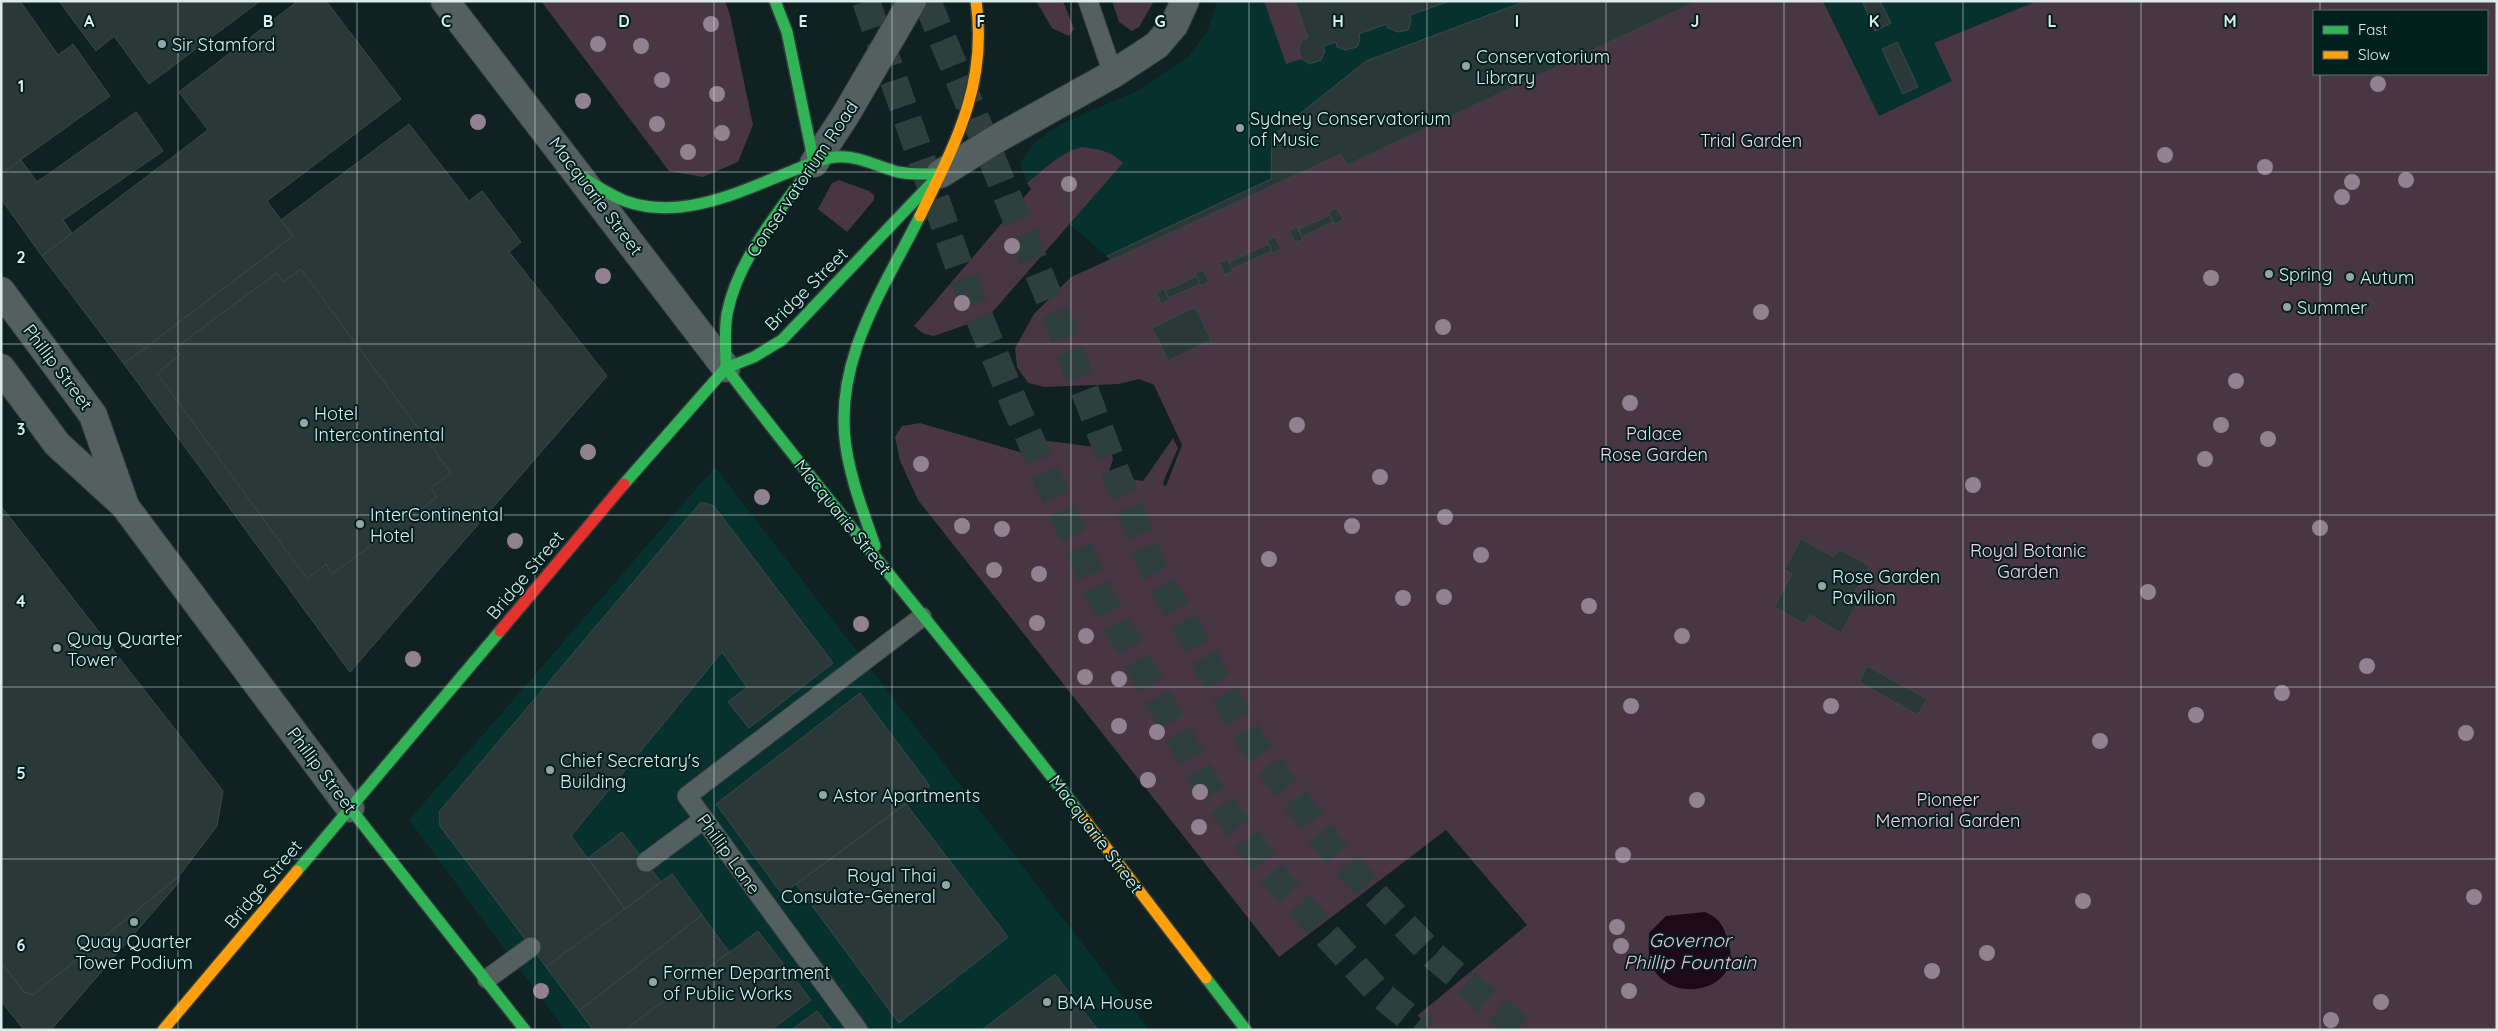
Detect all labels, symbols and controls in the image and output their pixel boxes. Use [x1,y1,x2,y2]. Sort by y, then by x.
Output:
legend [2313,10,2488,75]
text: A [84,11,95,31]
text: B [263,11,273,31]
text: C [441,11,451,31]
text: D [618,11,630,31]
text: E [798,11,808,31]
text: F [977,11,986,31]
text: G [1154,11,1166,31]
text: H [1332,11,1344,31]
text: I [1515,11,1519,31]
text: J [1691,11,1699,31]
text: K [1869,11,1879,31]
text: L [2048,11,2057,31]
text: M [2223,11,2237,31]
text: Fast [2358,20,2387,39]
place label: Sir Stamford [172,33,275,56]
marker: Sir Stamford [156,38,168,50]
place label: Conservatorium Library [1476,45,1610,89]
text: Slow [2358,45,2390,64]
marker: Conservatorium Library [1460,60,1472,72]
text: 1 [18,76,24,96]
street label: Conservatorium Road [741,96,863,262]
place label: Sydney Conservatorium of Music [1250,107,1451,151]
marker: Sydney Conservatorium of Music [1234,122,1246,134]
park label: Trial Garden [1700,129,1802,152]
street label: Macquarie Street [544,132,648,260]
street label: Bridge Street [759,242,853,336]
text: 2 [16,247,26,267]
place label: Spring [2279,263,2332,286]
place label: Autum [2360,266,2414,289]
marker: Spring [2263,268,2275,280]
marker: Autum [2344,271,2356,283]
place label: Summer [2297,296,2367,319]
marker: Summer [2281,301,2293,313]
street label: Phillip Street [18,319,98,415]
place label: Hotel Intercontinental [314,402,444,446]
marker: Hotel Intercontinental [298,417,310,429]
text: 3 [17,419,25,439]
park label: Palace Rose Garden [1600,422,1708,466]
street label: Macquarie Street [789,454,897,580]
place label: InterContinental Hotel [370,503,503,547]
marker: InterContinental Hotel [354,518,366,530]
street label: Bridge Street [481,526,569,624]
park label: Royal Botanic Garden [1970,539,2086,583]
place label: Rose Garden Pavilion [1832,565,1940,609]
marker: Rose Garden Pavilion [1816,580,1828,592]
text: 4 [16,591,26,611]
place label: Quay Quarter Tower [67,627,182,671]
marker: Quay Quarter Tower [51,642,63,654]
street label: Phillip Street [282,722,362,818]
place label: Chief Secretary's Building [560,749,700,793]
text: 5 [16,763,26,783]
marker: Chief Secretary's Building [544,764,556,776]
street label: Macquarie Street [1044,770,1148,898]
place label: Astor Apartments [833,784,980,807]
park label: Pioneer Memorial Garden [1876,788,2020,832]
marker: Astor Apartments [817,789,829,801]
street label: Phillip Lane [692,809,766,899]
street label: Bridge Street [219,835,307,933]
place label: Royal Thai Consulate-General [781,864,936,908]
marker: Royal Thai Consulate-General [940,879,952,891]
marker: Quay Quarter Tower Podium [128,916,140,928]
water label: Governor Phillip Fountain [1624,928,1757,974]
place label: Quay Quarter Tower Podium [75,930,193,974]
text: 6 [17,935,26,955]
place label: Former Department of Public Works [663,961,830,1005]
marker: Former Department of Public Works [647,976,659,988]
place label: BMA House [1057,991,1153,1014]
marker: BMA House [1041,996,1053,1008]

